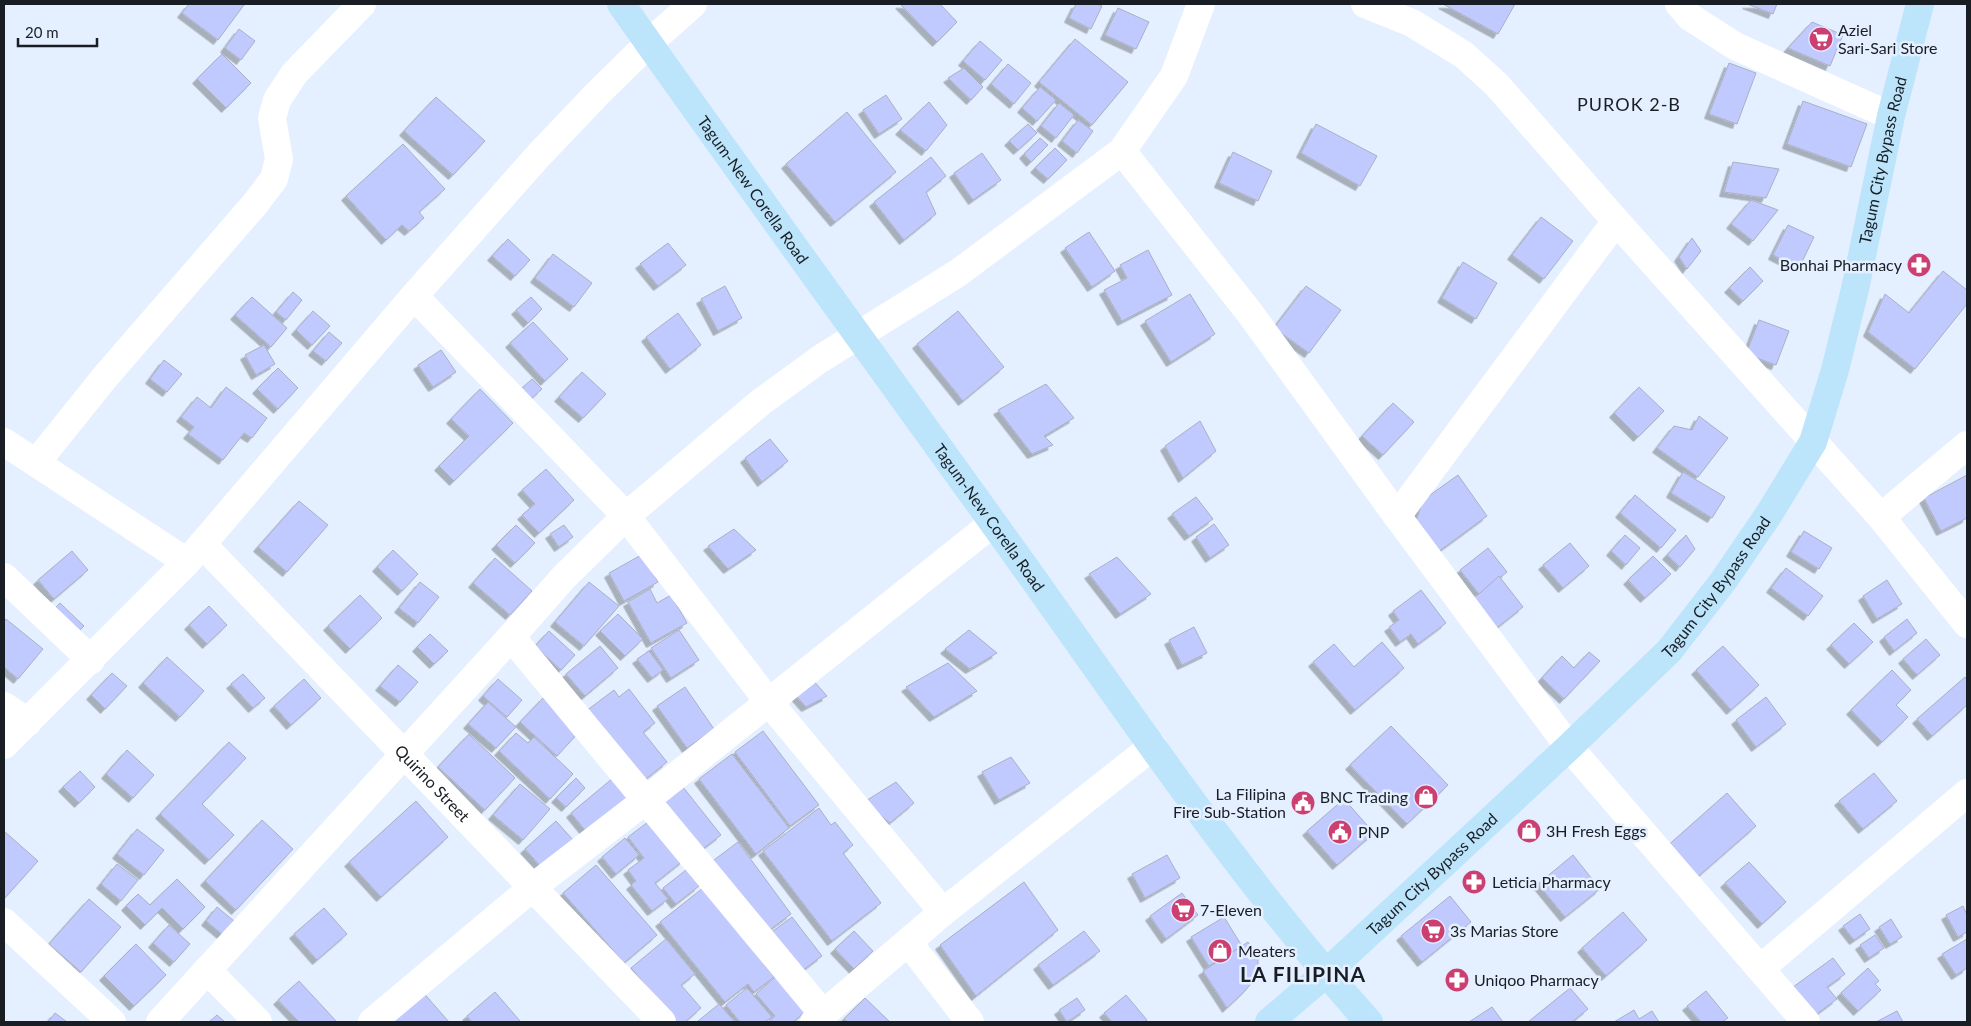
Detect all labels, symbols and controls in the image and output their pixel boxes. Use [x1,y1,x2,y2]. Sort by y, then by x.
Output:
scale bar [18,15,96,47]
place label: Aziel Sari-Sari Store [1838,20,1937,57]
text: 20 m [25,23,59,41]
supermarket icon: Aziel Sari-Sari Store [1808,26,1834,52]
street label: Tagum City Bypass Road [1855,74,1910,246]
district label: PUROK 2-B [1577,93,1681,115]
street label: Tagum-New Corella Road [694,112,813,267]
pharmacy icon: Bonhai Pharmacy [1906,252,1932,278]
place label: Bonhai Pharmacy [1780,255,1903,274]
street label: Tagum-New Corella Road [930,440,1049,595]
street label: Tagum City Bypass Road [1658,512,1774,662]
street label: Quirino Street [391,740,474,825]
place label: La Filipina Fire Sub-Station [1173,784,1286,821]
shop icon: BNC Trading [1413,784,1439,810]
place label: BNC Trading [1320,787,1408,806]
public building icon: La Filipina Fire Sub-Station [1290,790,1316,816]
street label: Tagum City Bypass Road [1363,809,1501,939]
shop icon: 3H Fresh Eggs [1516,818,1542,844]
public building icon: PNP [1327,819,1353,845]
place label: 3H Fresh Eggs [1546,821,1646,840]
place label: PNP [1358,822,1390,841]
pharmacy icon: Leticia Pharmacy [1461,869,1487,895]
place label: Leticia Pharmacy [1492,872,1611,891]
supermarket icon: 7-Eleven [1170,897,1196,923]
place label: 7-Eleven [1200,900,1262,919]
supermarket icon: 3s Marias Store [1420,918,1446,944]
place label: 3s Marias Store [1450,921,1559,940]
shop icon: Meaters [1207,938,1233,964]
place label: Meaters [1238,941,1296,960]
district label: LA FILIPINA [1240,961,1366,986]
pharmacy icon: Uniqoo Pharmacy [1444,967,1470,993]
place label: Uniqoo Pharmacy [1474,970,1600,989]

